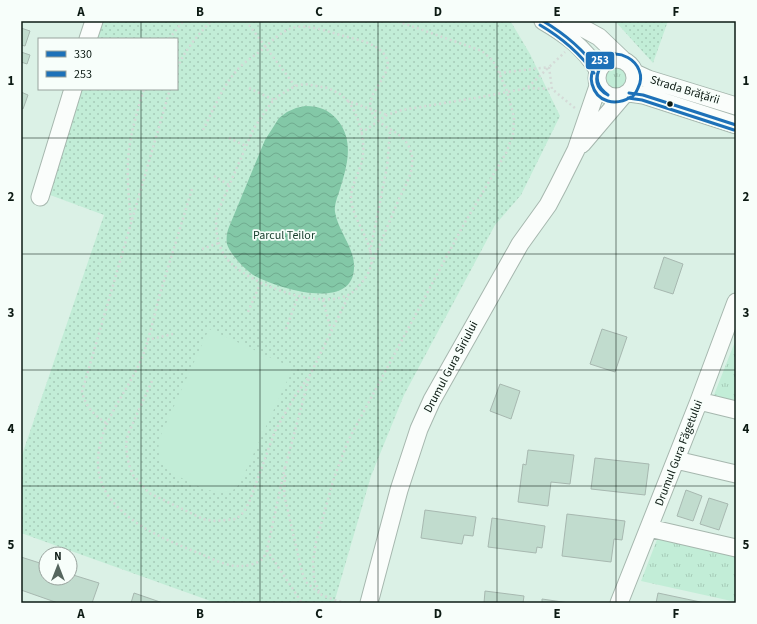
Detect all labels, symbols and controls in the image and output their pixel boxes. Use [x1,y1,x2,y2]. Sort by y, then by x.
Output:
text: A [76,3,85,21]
text: B [196,3,204,21]
text: C [315,3,323,21]
text: D [434,3,442,21]
text: E [553,3,561,21]
text: F [673,3,680,21]
legend [38,38,178,90]
text: 330 [74,46,92,63]
line badge: 253 [585,51,615,70]
text: 253 [591,53,609,68]
text: 253 [74,66,92,83]
street label: Strada Brățării [648,71,722,109]
text: 1 [8,72,15,90]
text: 1 [743,72,750,90]
unlabelled marker [665,99,675,109]
text: 2 [8,188,15,206]
text: 2 [743,188,750,206]
park label: Parcul Teilor [253,227,316,244]
text: 3 [8,304,15,322]
text: 3 [743,304,750,322]
street label: Drumul Gura Siriului [420,318,482,416]
street label: Drumul Gura Făgetului [651,397,707,509]
text: 4 [8,420,15,438]
text: 4 [743,420,750,438]
text: 5 [8,536,15,554]
text: 5 [743,536,750,554]
north arrow [38,546,78,586]
text: N [54,549,62,564]
text: A [76,605,85,623]
text: B [196,605,204,623]
text: C [315,605,323,623]
text: D [434,605,442,623]
text: E [553,605,561,623]
text: F [673,605,680,623]

